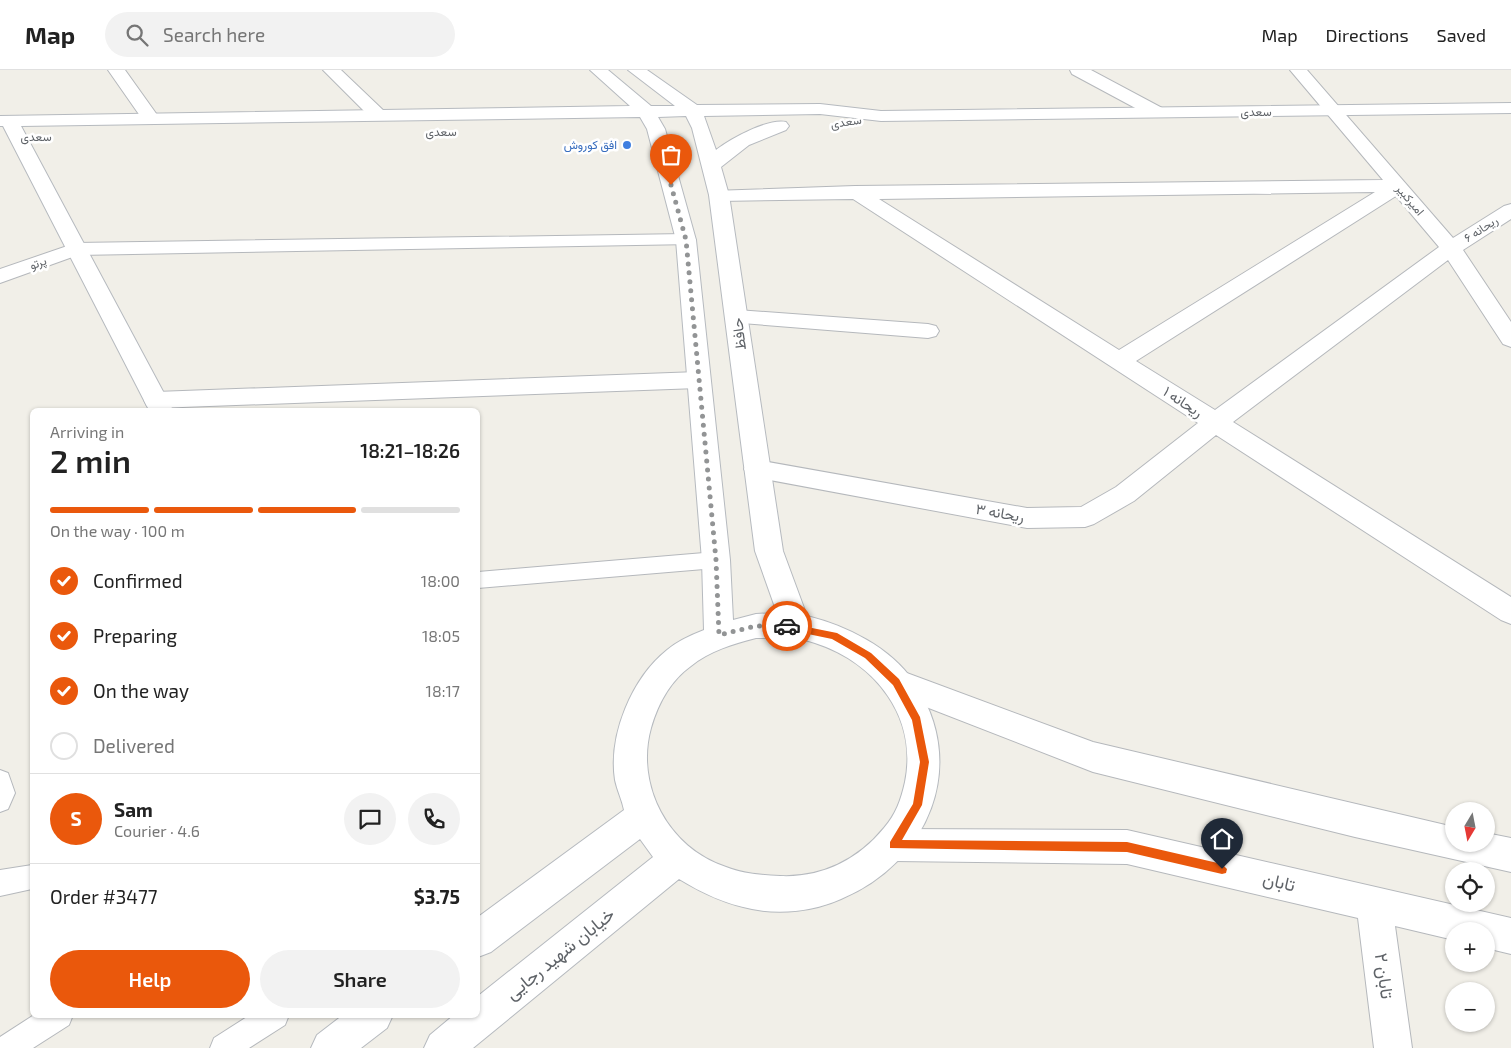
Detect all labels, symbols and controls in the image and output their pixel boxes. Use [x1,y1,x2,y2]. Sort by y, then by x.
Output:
search box [105,12,455,57]
text: Map [25,20,75,49]
icon: search [123,21,151,49]
text: Search here [163,23,265,46]
text: Map [1261,24,1298,46]
text: Directions [1326,24,1409,46]
text: Saved [1437,24,1486,46]
street label: سعدی [1240,104,1272,120]
street label: سعدی [829,112,863,132]
street label: سعدی [425,124,457,140]
street label: سعدی [20,129,52,145]
pin [650,134,692,185]
place label: افق کوروش [564,137,617,153]
marker: افق کوروش [621,139,633,151]
icon: bag [657,141,685,169]
street label: امیرکبیر [1392,180,1428,219]
street label: ریحانه ۶ [1461,212,1501,246]
street label: پرتو [27,253,49,273]
street label: حافظ [727,317,749,351]
street label: ریحانه ۱ [1160,382,1207,421]
text: Arriving in [50,422,124,441]
text: 18:21–18:26 [360,439,460,462]
text: 2 min [50,441,131,479]
street label: ریحانه ۳ [974,499,1026,526]
text: On the way · 100 m [50,521,185,540]
icon: check [50,567,78,595]
text: Confirmed [93,569,183,592]
text: 18:00 [421,571,460,590]
courier [762,601,812,651]
icon: car [773,612,801,640]
icon: check [50,622,78,650]
text: Preparing [93,624,177,647]
text: 18:05 [422,626,460,645]
icon: check [50,677,78,705]
text: On the way [93,679,189,702]
text: 18:17 [426,681,460,700]
text: Delivered [93,734,175,757]
button: chat [344,793,396,845]
button: phone [408,793,460,845]
text: Sam [114,798,153,821]
north arrow [1445,802,1495,852]
map controls [1445,802,1495,1032]
text: S [70,807,82,830]
pin [1201,818,1243,869]
text: Courier · 4.6 [114,821,200,840]
icon: home [1208,825,1236,853]
button: locate [1445,862,1495,912]
street label: تابان [1261,867,1298,895]
text: Order #3477 [50,885,157,908]
text: $3.75 [414,885,460,908]
street label: خیابان شهید رجایی [500,902,619,1005]
button: + [1445,922,1495,972]
button: Help [50,950,250,1008]
button: Share [260,950,460,1008]
street label: تابان ۲ [1371,951,1399,1000]
button: − [1445,982,1495,1032]

